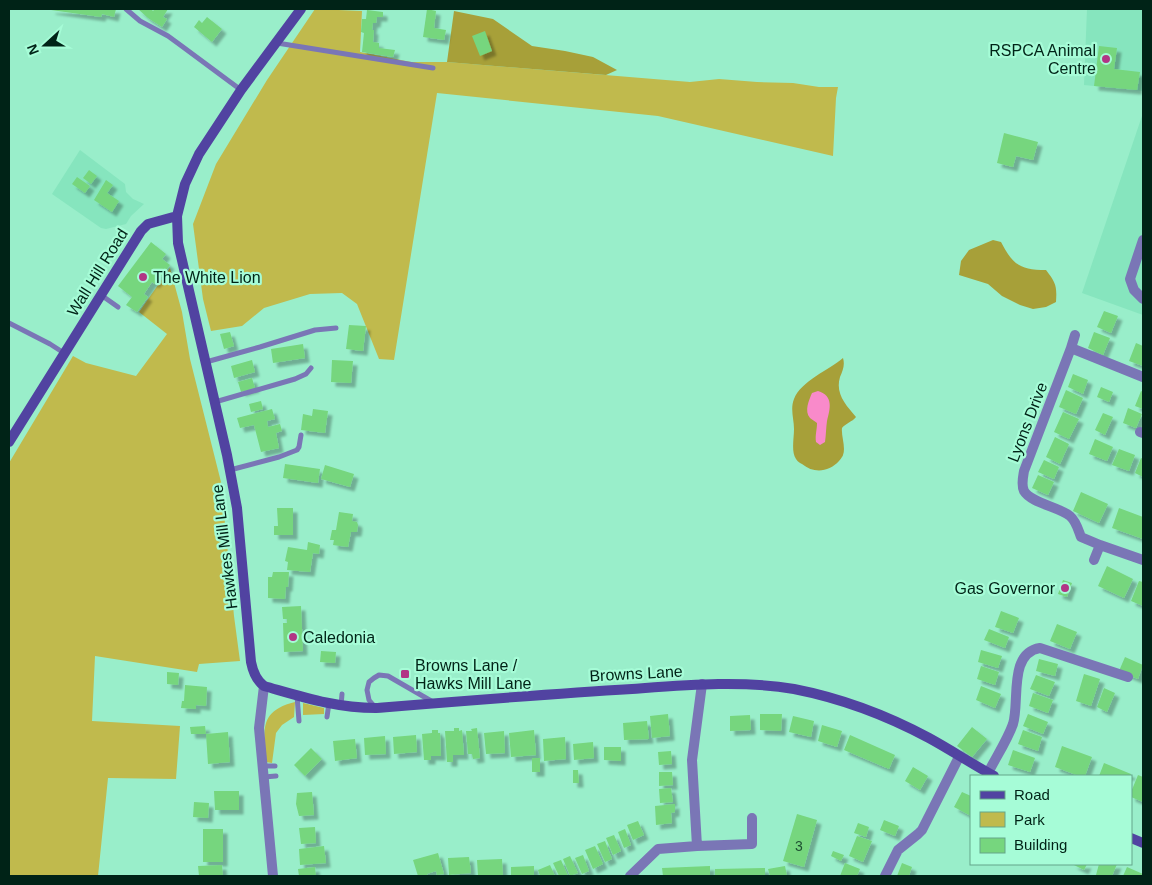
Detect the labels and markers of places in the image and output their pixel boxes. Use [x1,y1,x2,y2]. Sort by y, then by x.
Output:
place label: RSPCA Animal Centre [989,42,1096,77]
marker: RSPCA Animal Centre [1100,53,1112,65]
place label: The White Lion [153,269,261,286]
marker: The White Lion [137,271,149,283]
place label: Gas Governor [955,580,1056,597]
marker: Gas Governor [1059,582,1071,594]
place label: Caledonia [303,629,375,646]
marker: Caledonia [287,631,299,643]
place label: Browns Lane / Hawks Mill Lane [415,657,532,692]
marker: Browns Lane / Hawks Mill Lane [399,668,411,680]

